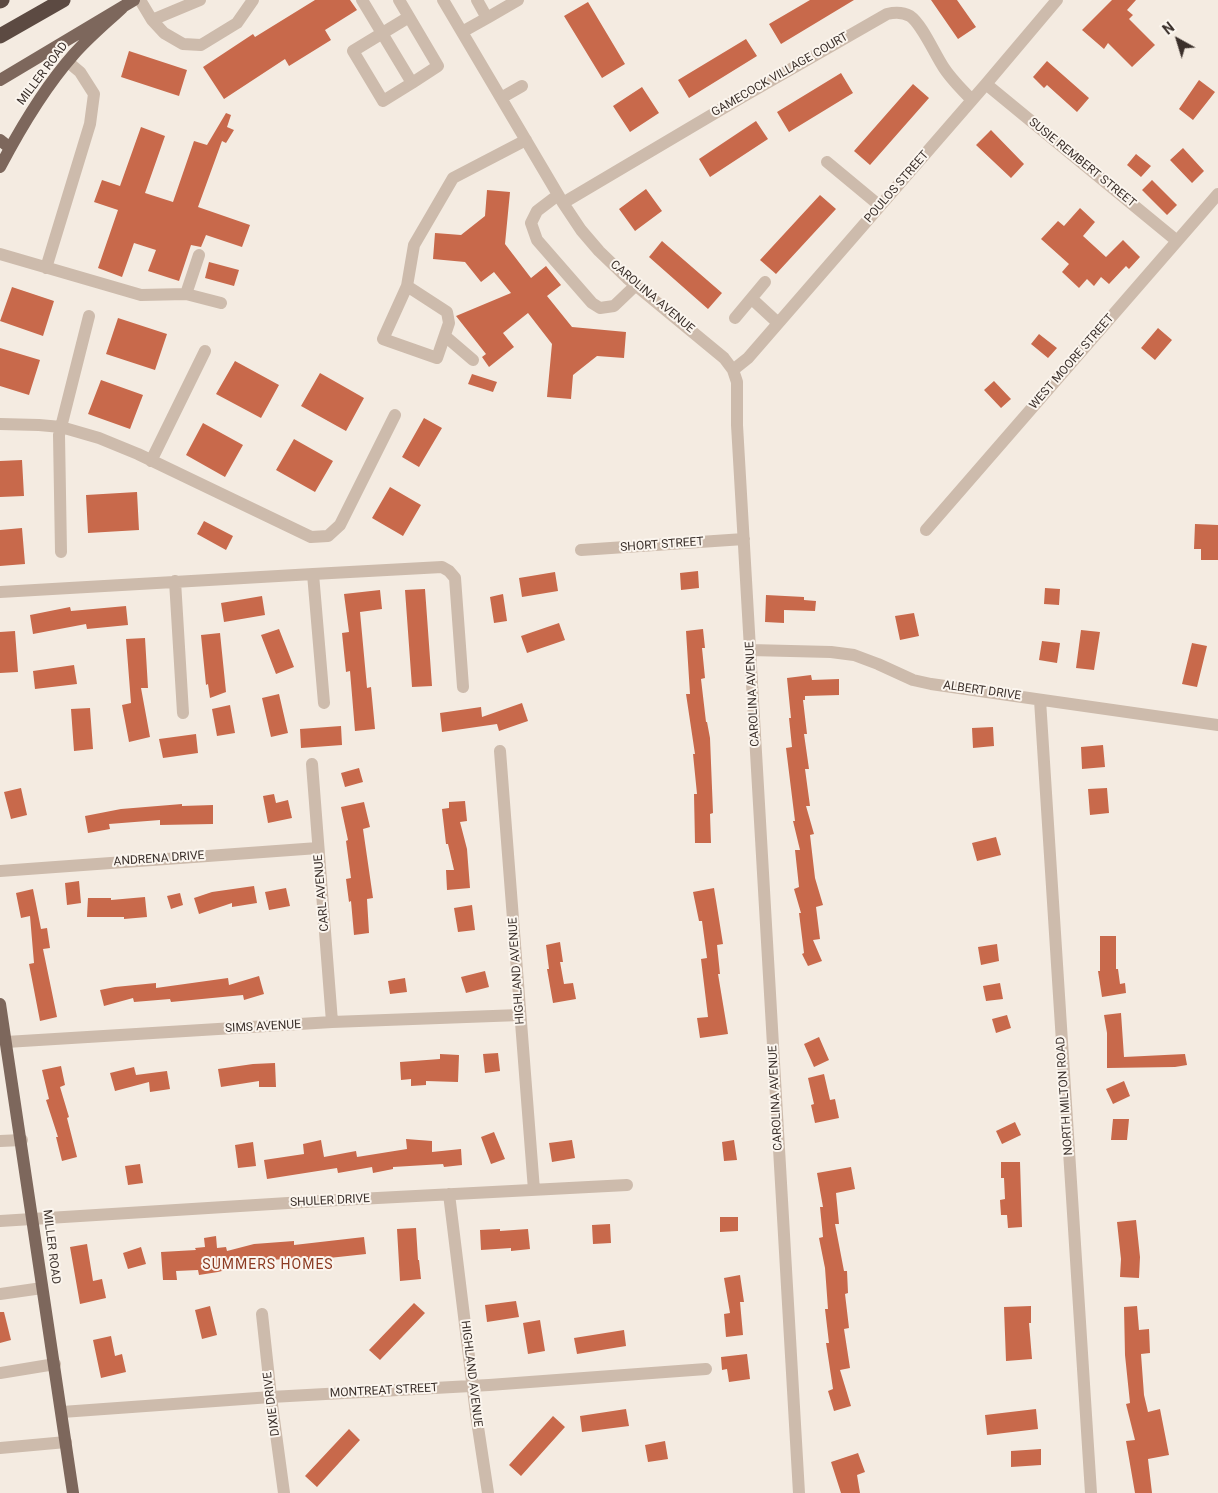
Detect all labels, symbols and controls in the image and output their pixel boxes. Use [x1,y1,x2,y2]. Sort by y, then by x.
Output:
north arrow [1153,15,1203,65]
text: N [1160,19,1177,38]
street label: GAMECOCK VILLAGE COURT [709,30,851,120]
street label: MILLER ROAD [15,40,71,108]
street label: SUSIE REMBERT STREET [1026,115,1138,211]
street label: POULOS STREET [862,148,932,226]
street label: CAROLINA AVENUE [607,258,697,336]
street label: WEST MOORE STREET [1027,311,1117,413]
street label: SHORT STREET [620,535,704,555]
street label: CAROLINA AVENUE [743,641,763,747]
street label: ALBERT DRIVE [942,678,1022,704]
street label: ANDRENA DRIVE [113,849,205,869]
street label: CARL AVENUE [311,854,333,932]
street label: HIGHLAND AVENUE [506,917,528,1025]
street label: SIMS AVENUE [225,1018,301,1036]
street label: NORTH MILTON ROAD [1054,1036,1076,1156]
street label: CAROLINA AVENUE [766,1045,786,1151]
street label: SHULER DRIVE [290,1192,370,1210]
street label: MILLER ROAD [39,1209,63,1285]
district label: SUMMERS HOMES [201,1257,335,1273]
street label: HIGHLAND AVENUE [457,1320,485,1428]
street label: DIXIE DRIVE [261,1371,283,1437]
street label: MONTREAT STREET [330,1381,438,1401]

